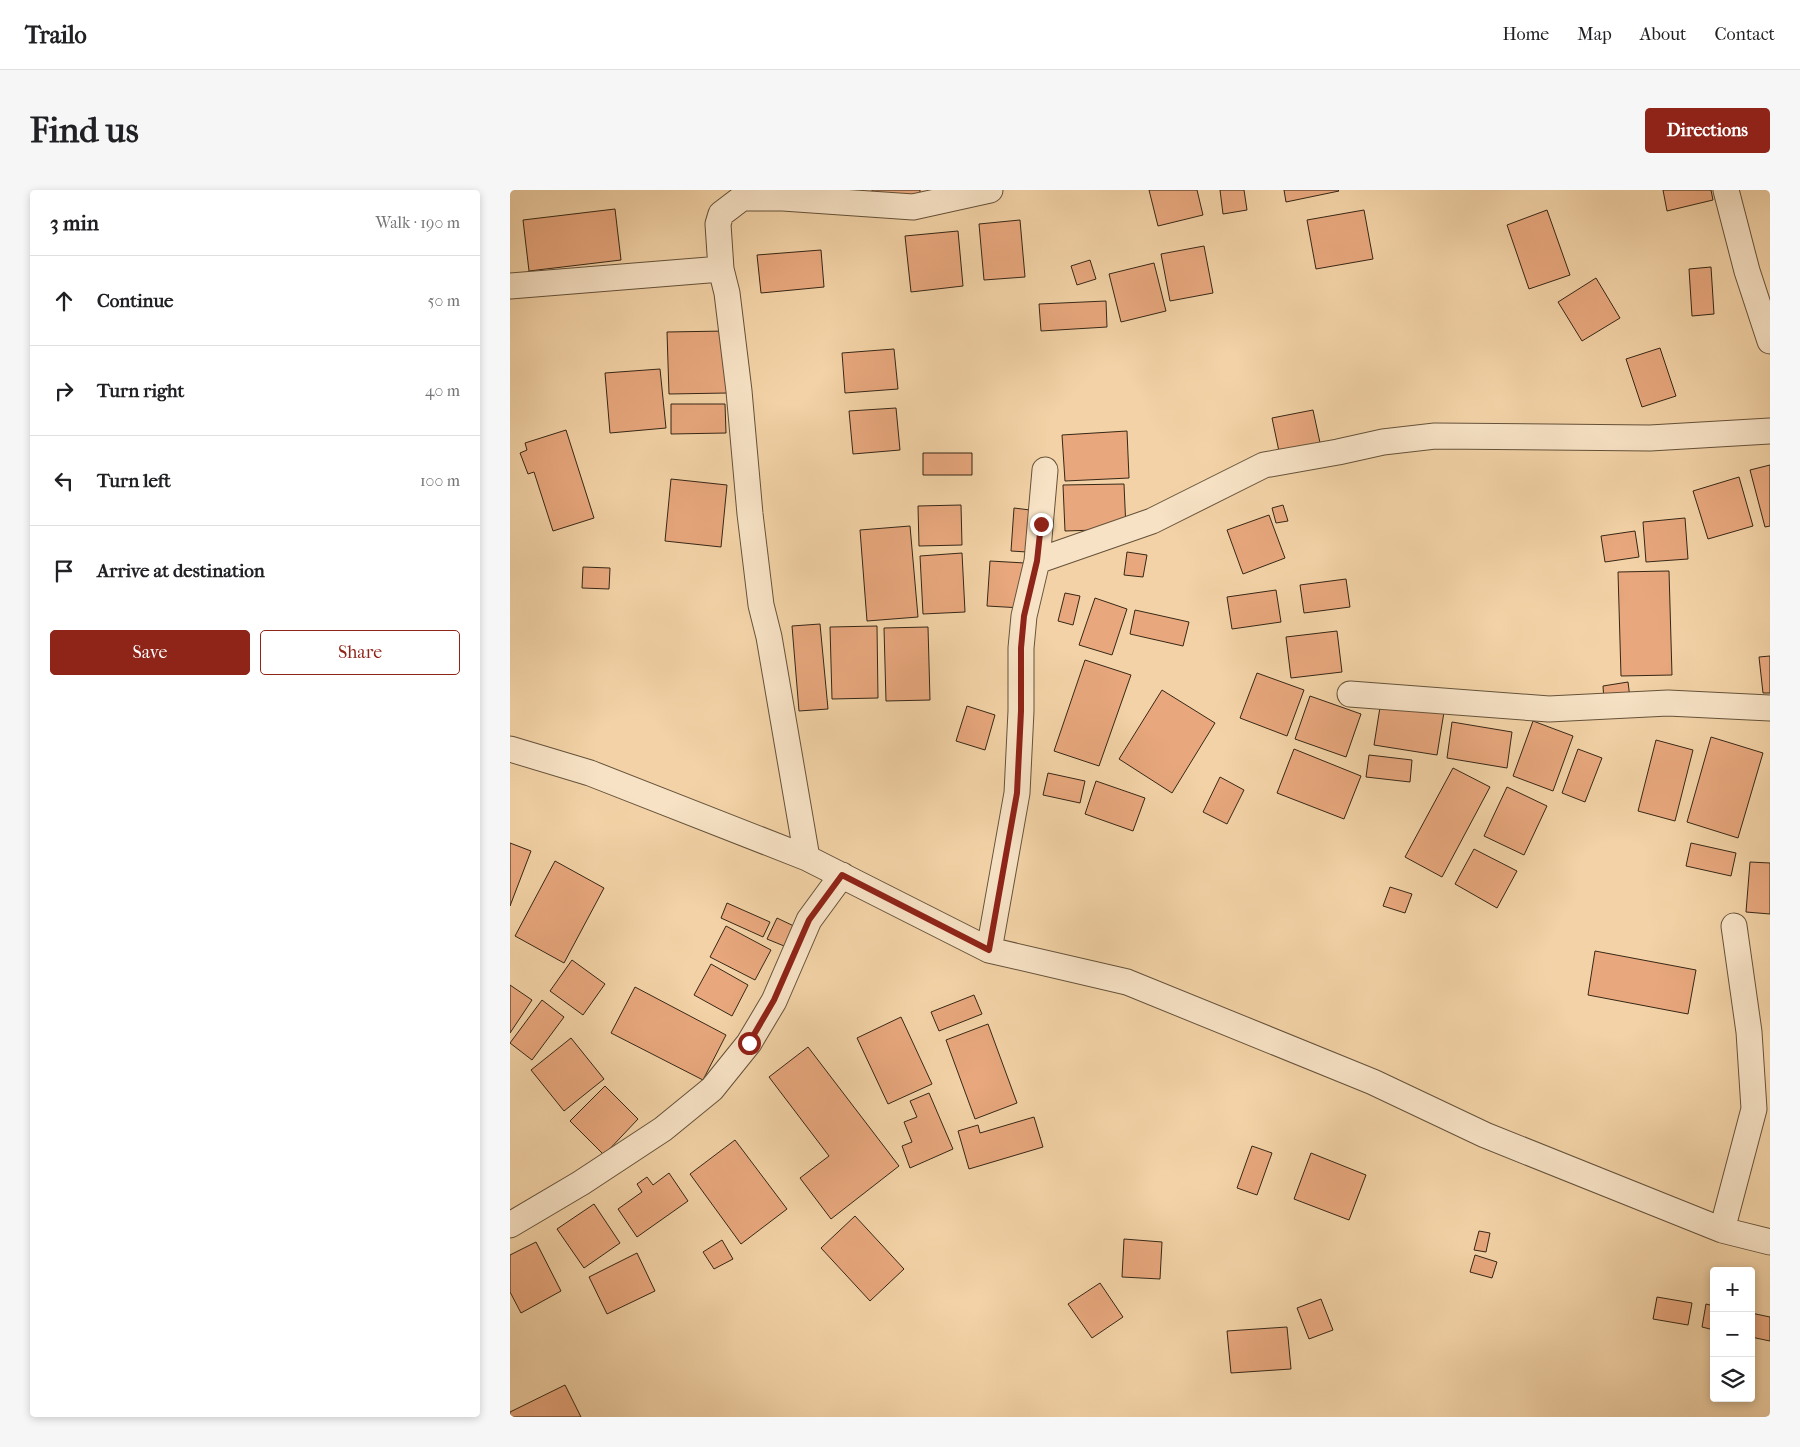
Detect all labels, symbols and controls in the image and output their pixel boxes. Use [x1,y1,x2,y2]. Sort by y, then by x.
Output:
text: Trailo [25,21,87,49]
text: Home [1502,24,1549,45]
text: Map [1577,24,1612,45]
text: About [1640,24,1686,45]
text: Contact [1714,24,1775,45]
button: Directions [1645,108,1770,153]
text: Find us [30,110,139,151]
text: 3 min [50,211,99,235]
text: Walk · 190 m [376,213,460,232]
icon: ahead [50,287,78,315]
text: Continue [97,290,173,312]
text: 50 m [428,291,460,310]
icon: right [50,377,78,405]
text: Turn right [97,380,184,402]
text: 40 m [425,381,460,400]
icon: left [50,467,78,495]
text: Turn left [97,470,171,492]
text: 100 m [420,471,460,490]
route end [1030,513,1053,536]
icon: arrive [50,557,78,585]
text: Arrive at destination [97,560,265,582]
button: Save [50,630,250,675]
button: Share [260,630,460,675]
route start [738,1032,761,1055]
map controls [1710,1267,1755,1402]
button: + [1710,1267,1755,1312]
button: − [1710,1312,1755,1357]
button: layers [1710,1357,1755,1402]

